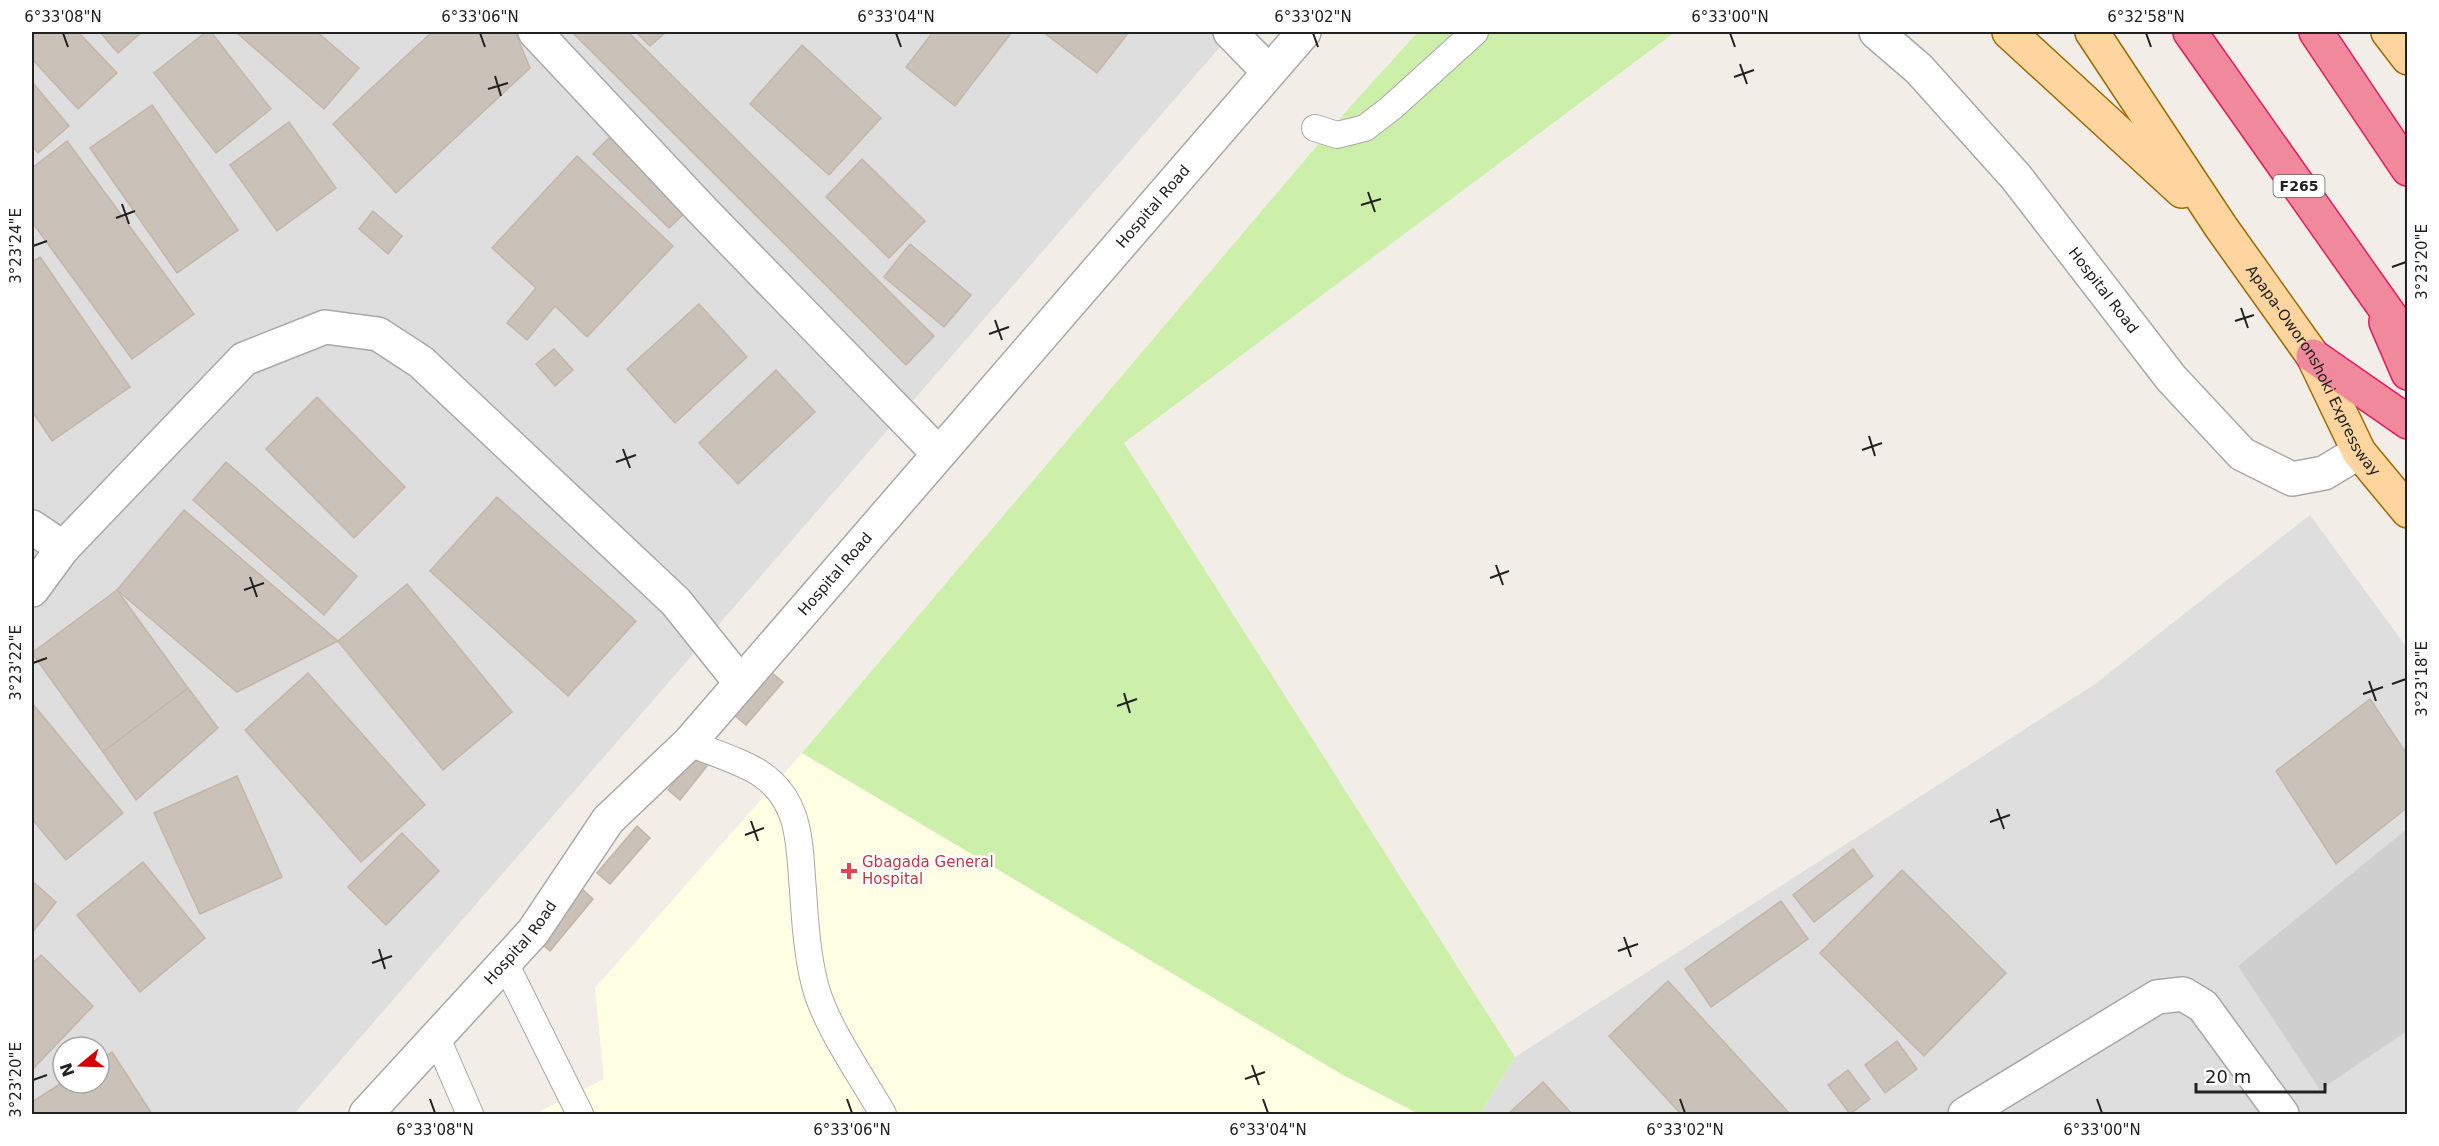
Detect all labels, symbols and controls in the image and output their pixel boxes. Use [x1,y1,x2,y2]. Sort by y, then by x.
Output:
text: 6°33'08"N [24,8,102,26]
text: 6°33'06"N [441,8,519,26]
text: 6°33'04"N [857,8,935,26]
text: 6°33'02"N [1274,8,1352,26]
text: 6°33'00"N [1691,8,1769,26]
text: 6°32'58"N [2107,8,2185,26]
street label: Hospital Road [1112,161,1194,252]
road number: F265 [2274,175,2324,197]
text: 3°23'24"E [7,208,25,284]
text: 3°23'20"E [2413,224,2431,300]
street label: Hospital Road [2065,244,2142,337]
street label: Apapa-Oworonshoki Expressway [2242,262,2384,480]
street label: Hospital Road [794,529,876,619]
text: 3°23'22"E [7,625,25,701]
text: 3°23'18"E [2413,641,2431,717]
place label: Gbagada General Hospital [862,853,994,888]
marker: Gbagada General Hospital [840,862,858,880]
street label: Hospital Road [480,897,560,988]
north arrow [51,1035,111,1095]
text: 3°23'20"E [7,1042,25,1118]
scale bar [2196,1056,2325,1094]
text: N [56,1060,78,1079]
text: 20 m [2205,1066,2251,1087]
text: 6°33'08"N [396,1121,474,1139]
text: 6°33'06"N [813,1121,891,1139]
text: 6°33'04"N [1229,1121,1307,1139]
text: 6°33'02"N [1646,1121,1724,1139]
text: 6°33'00"N [2063,1121,2141,1139]

